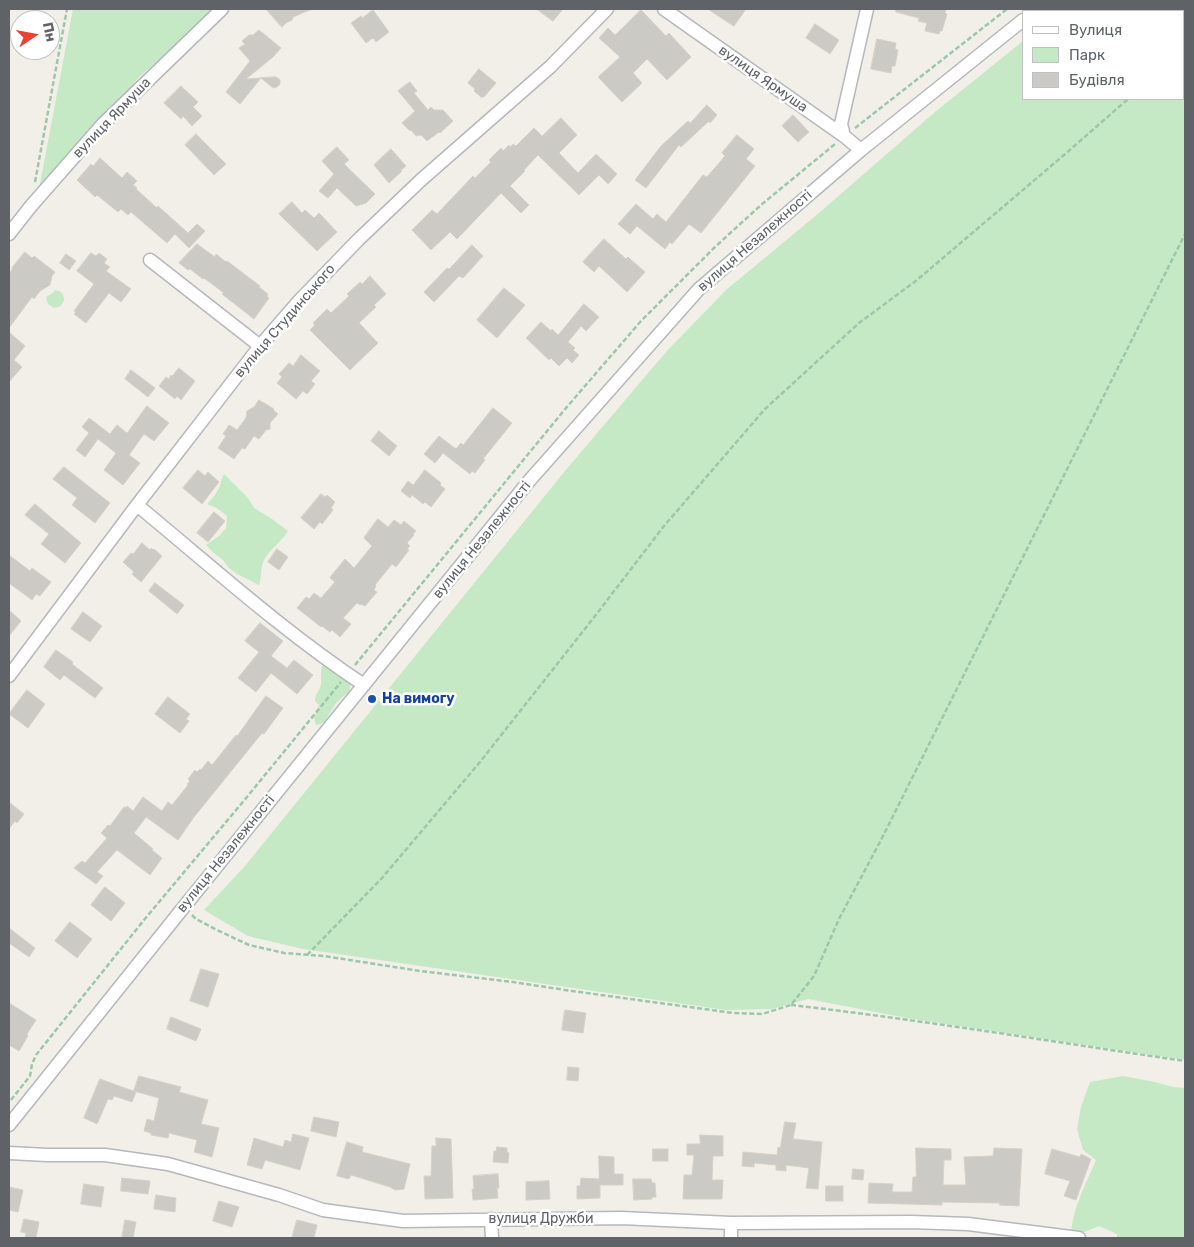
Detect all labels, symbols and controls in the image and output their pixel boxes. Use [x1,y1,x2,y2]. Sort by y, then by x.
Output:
north arrow [10,10,60,60]
legend [1022,10,1184,100]
text: Пн [39,21,60,43]
text: Вулиця [1069,21,1122,39]
street label: вулиця Ярмуша [715,42,811,116]
text: Парк [1069,46,1105,64]
text: Будівля [1069,71,1125,89]
street label: вулиця Ярмуша [69,74,155,162]
street label: вулиця Незалежності [694,187,816,295]
street label: вулиця Студинського [231,261,339,381]
street label: вулиця Незалежності [429,478,535,602]
place label: На вимогу [382,691,455,707]
marker: На вимогу [366,693,378,705]
street label: вулиця Незалежності [173,792,279,916]
street label: вулиця Дружби [489,1211,593,1227]

